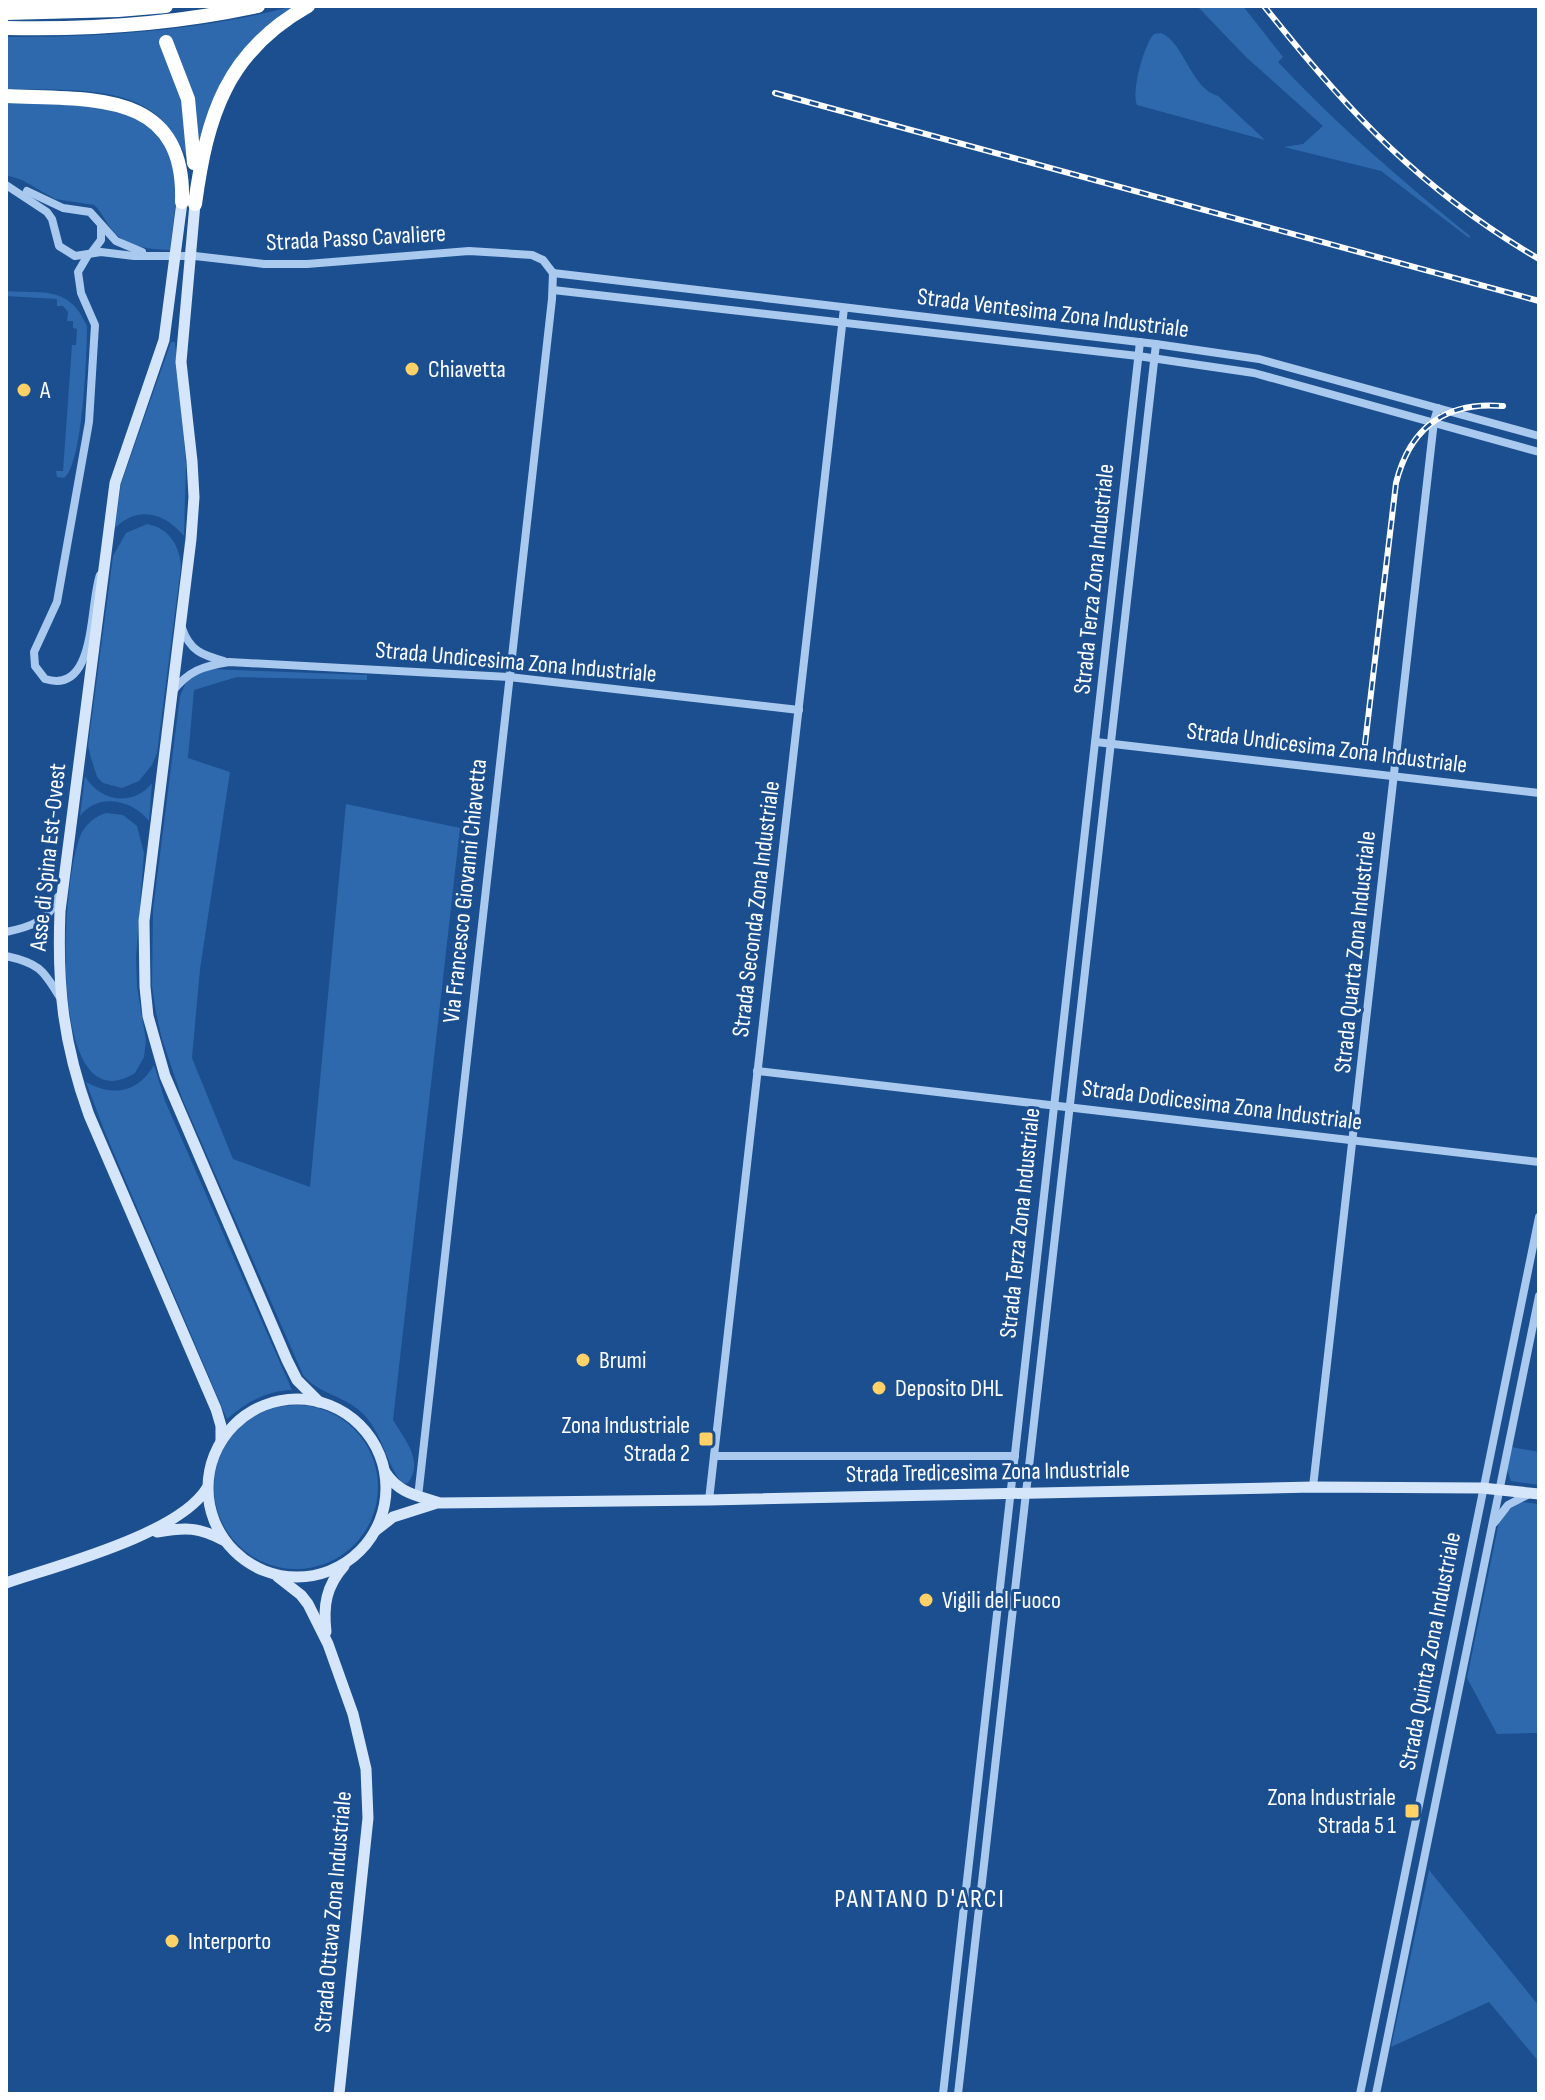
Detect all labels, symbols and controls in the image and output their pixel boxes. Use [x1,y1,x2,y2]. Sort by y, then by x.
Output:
street label: Strada Passo Cavaliere [265,219,447,257]
street label: Strada Ventesima Zona Industriale [916,282,1190,344]
place label: Chiavetta [428,355,506,384]
marker: Chiavetta [403,360,421,378]
place label: A [39,376,51,405]
marker: A [15,381,33,399]
street label: Strada Terza Zona Industriale [1067,462,1121,696]
street label: Strada Undicesima Zona Industriale [374,635,658,689]
street label: Strada Undicesima Zona Industriale [1185,716,1469,780]
street label: Via Francesco Giovanni Chiavetta [437,757,493,1025]
street label: Asse di Spina Est-Ovest [24,762,72,953]
street label: Strada Seconda Zona Industriale [726,779,786,1039]
street label: Strada Quarta Zona Industriale [1328,829,1382,1075]
street label: Strada Dodicesima Zona Industriale [1080,1073,1364,1137]
street label: Strada Terza Zona Industriale [993,1106,1047,1340]
place label: Brumi [599,1346,646,1375]
marker: Brumi [574,1351,592,1369]
place label: Deposito DHL [895,1374,1003,1403]
marker: Deposito DHL [870,1379,888,1397]
place label: Zona Industriale Strada 2 [561,1411,690,1468]
marker: Zona Industriale Strada 2 [697,1430,715,1448]
street label: Strada Tredicesima Zona Industriale [846,1455,1130,1489]
street label: Strada Quinta Zona Industriale [1393,1529,1467,1773]
place label: Vigili del Fuoco [942,1586,1061,1615]
marker: Vigili del Fuoco [917,1591,935,1609]
place label: Zona Industriale Strada 5 1 [1267,1783,1397,1840]
street label: Strada Ottava Zona Industriale [308,1790,358,2034]
marker: Zona Industriale Strada 5 1 [1403,1802,1421,1820]
district label: PANTANO D'ARCI [834,1884,1006,1915]
place label: Interporto [188,1927,271,1956]
marker: Interporto [163,1932,181,1950]

